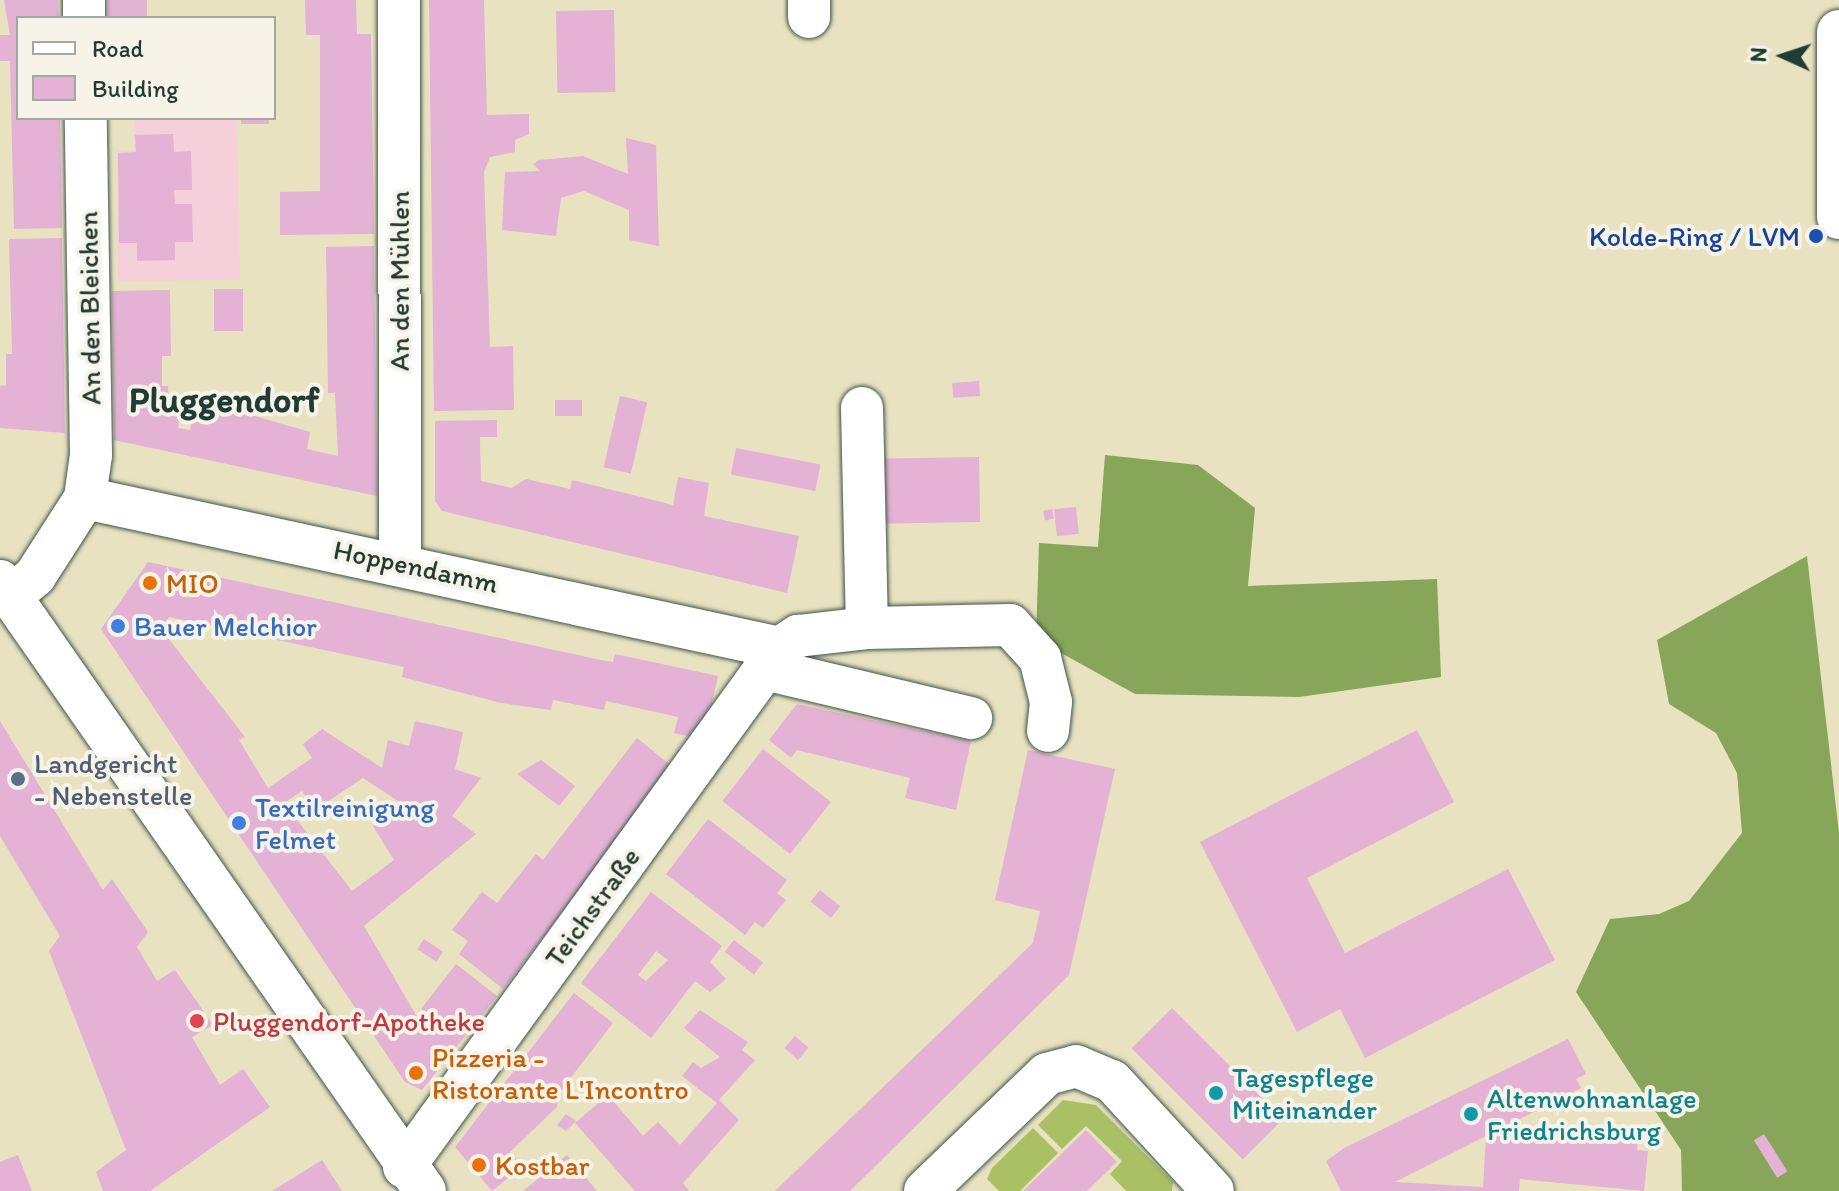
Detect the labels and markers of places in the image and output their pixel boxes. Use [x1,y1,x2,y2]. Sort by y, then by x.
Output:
place label: Kolde-Ring / LVM [1589,219,1800,253]
marker: Kolde-Ring / LVM [1807,227,1825,245]
place label: MIO [166,566,219,600]
marker: MIO [141,574,159,592]
place label: Bauer Melchior [134,609,316,643]
marker: Bauer Melchior [109,617,127,635]
place label: Landgericht - Nebenstelle [34,746,192,812]
marker: Landgericht - Nebenstelle [9,770,27,788]
place label: Textilreinigung Felmet [255,790,435,856]
marker: Textilreinigung Felmet [230,814,248,832]
place label: Pluggendorf-Apotheke [213,1004,485,1038]
marker: Pluggendorf-Apotheke [188,1012,206,1030]
place label: Pizzeria - Ristorante L'Incontro [432,1040,689,1106]
place label: Tagespflege Miteinander [1232,1060,1377,1126]
marker: Pizzeria - Ristorante L'Incontro [407,1064,425,1082]
place label: Altenwohnanlage Friedrichsburg [1487,1081,1697,1147]
marker: Tagespflege Miteinander [1207,1084,1225,1102]
marker: Altenwohnanlage Friedrichsburg [1462,1105,1480,1123]
place label: Kostbar [495,1148,590,1182]
marker: Kostbar [470,1156,488,1174]

